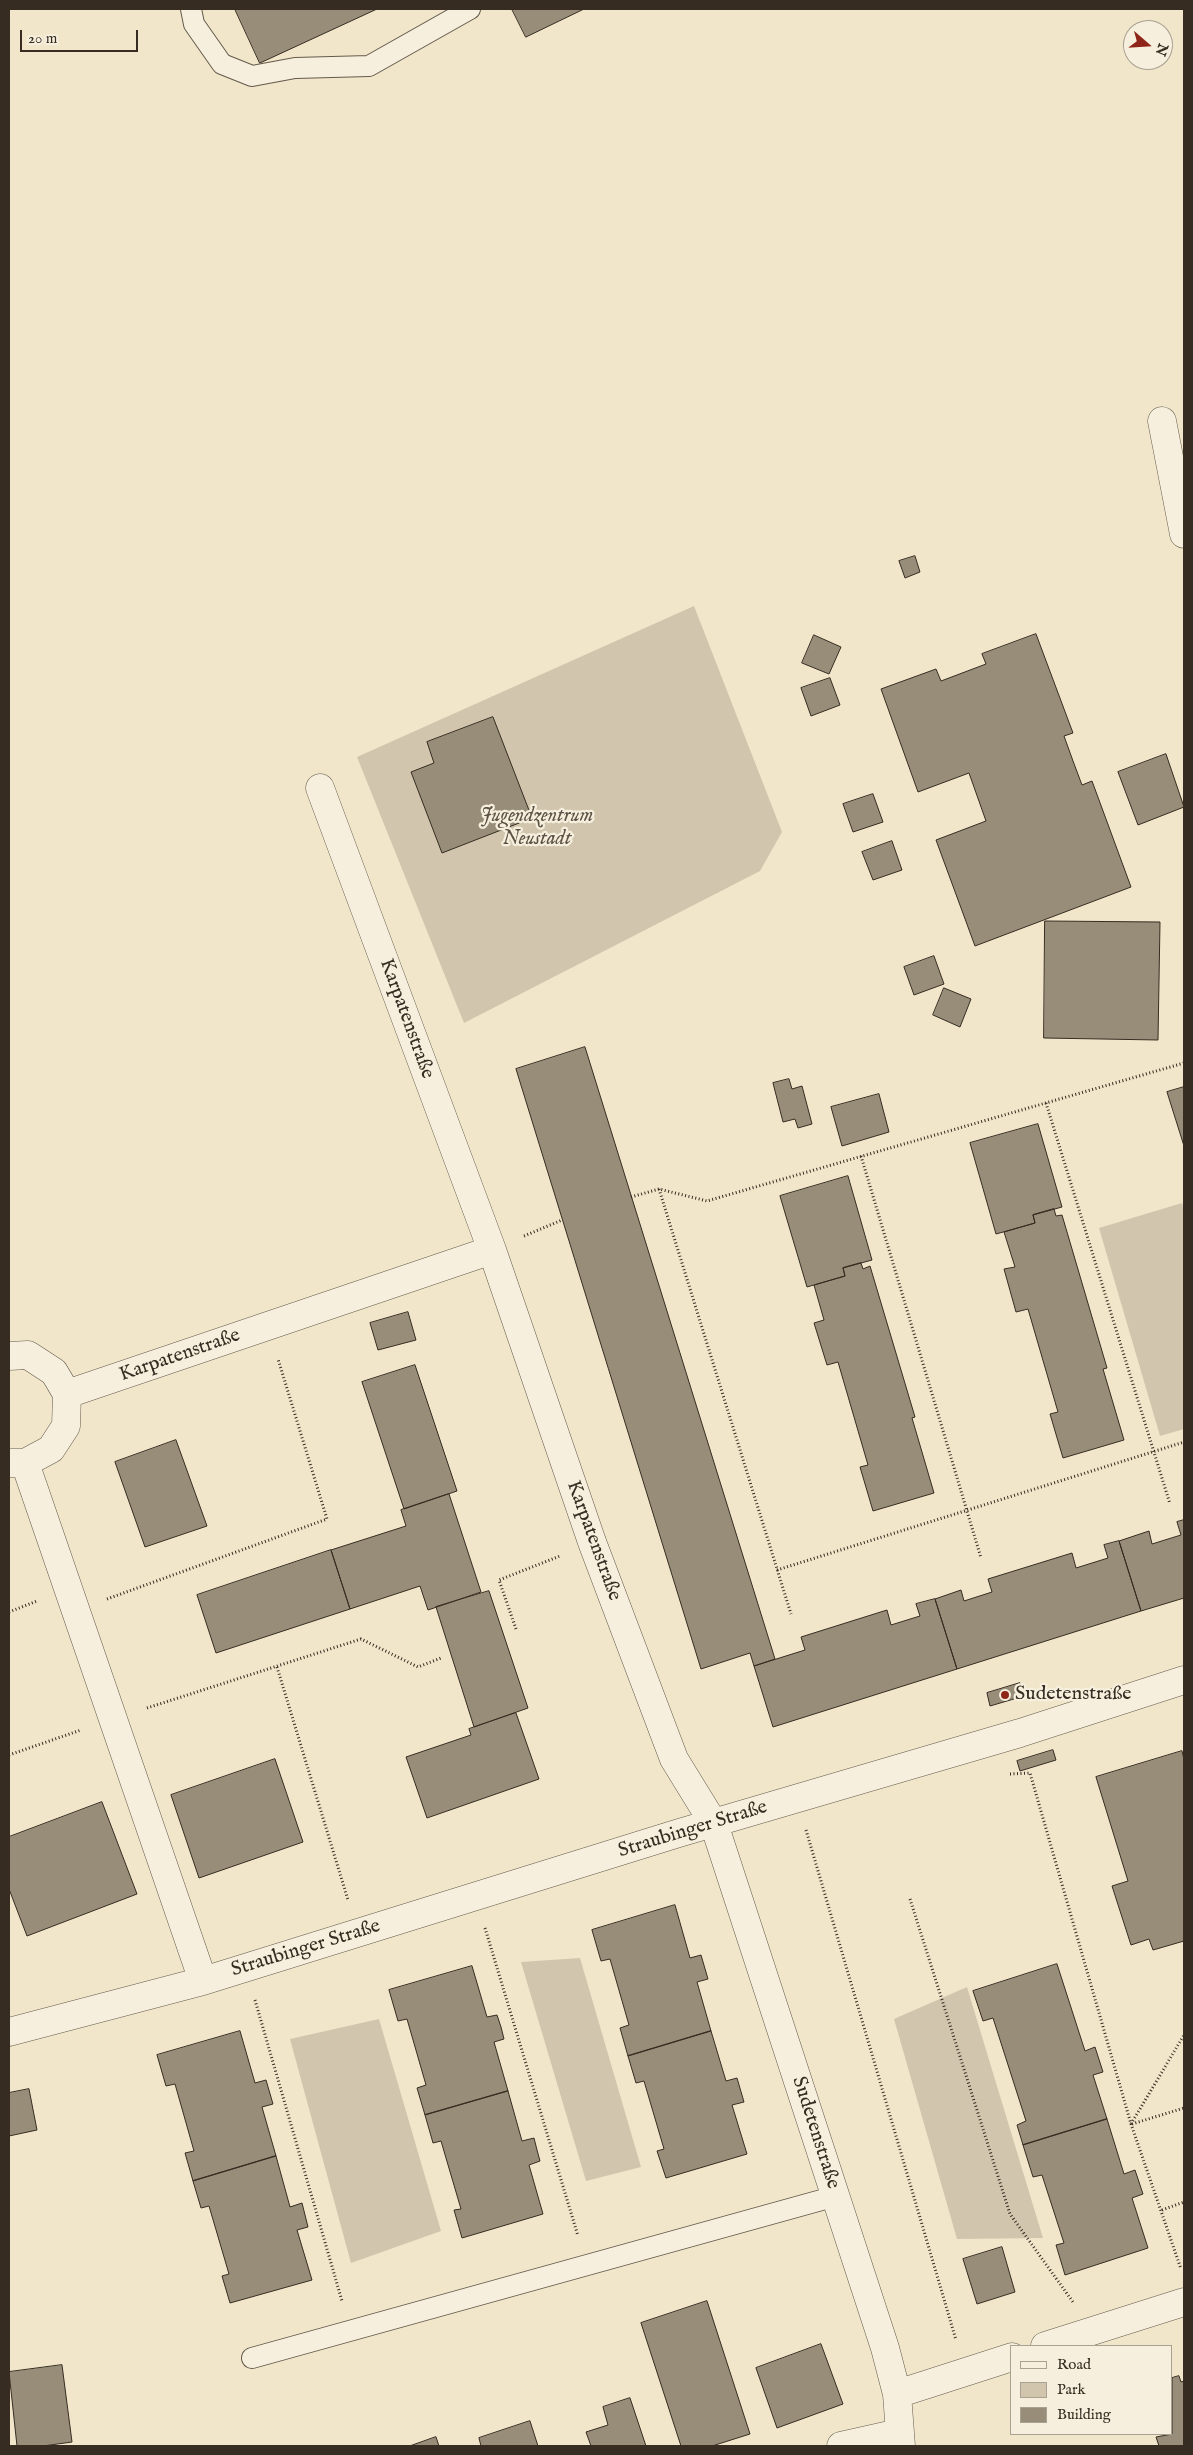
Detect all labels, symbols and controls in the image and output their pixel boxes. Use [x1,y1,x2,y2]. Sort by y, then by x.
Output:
scale bar [22,20,140,52]
north arrow [1123,20,1173,70]
text: 20 m [28,29,57,48]
text: N [1151,41,1172,58]
park label: Jugendzentrum Neustadt [481,805,593,852]
street label: Karpatenstraße [373,956,439,1082]
street label: Karpatenstraße [117,1324,243,1388]
street label: Karpatenstraße [560,1478,626,1604]
place label: Sudetenstraße [1015,1683,1132,1707]
marker: Sudetenstraße [999,1689,1011,1701]
street label: Straubinger Straße [616,1796,770,1864]
street label: Straubinger Straße [229,1915,383,1983]
street label: Sudetenstraße [786,2074,844,2192]
legend [1010,2345,1173,2435]
text: Road [1057,2355,1091,2374]
text: Park [1057,2380,1086,2399]
text: Building [1057,2405,1111,2424]

